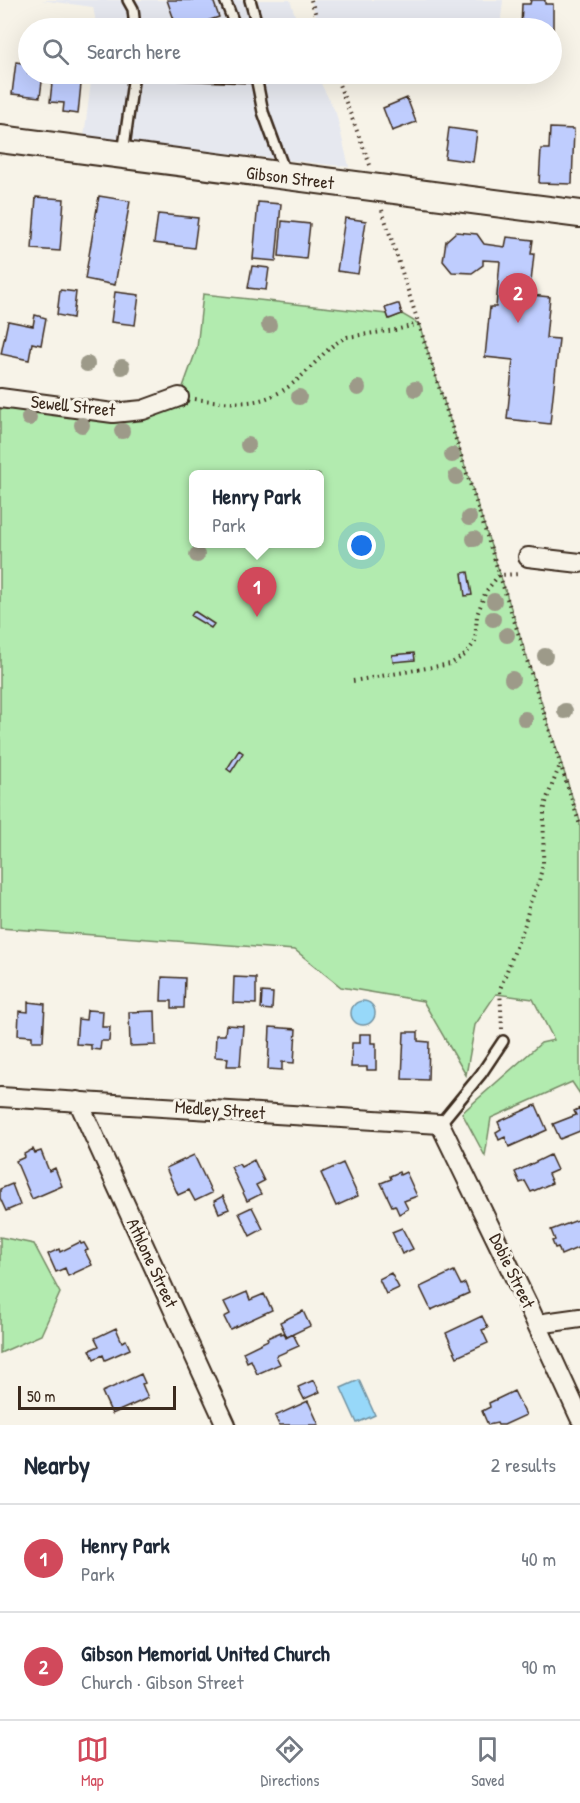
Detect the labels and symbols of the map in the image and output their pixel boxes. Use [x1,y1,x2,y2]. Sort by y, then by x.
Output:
street label: Gibson Street [245,160,336,195]
pin: 2 [498,274,538,323]
street label: Sewell Street [30,389,117,422]
your location [347,531,376,560]
pin: 1 [238,568,276,617]
street label: Medley Street [174,1094,267,1125]
street label: Athlone Street [121,1214,184,1312]
street label: Dobie Street [484,1229,542,1313]
scale bar [18,1383,176,1410]

